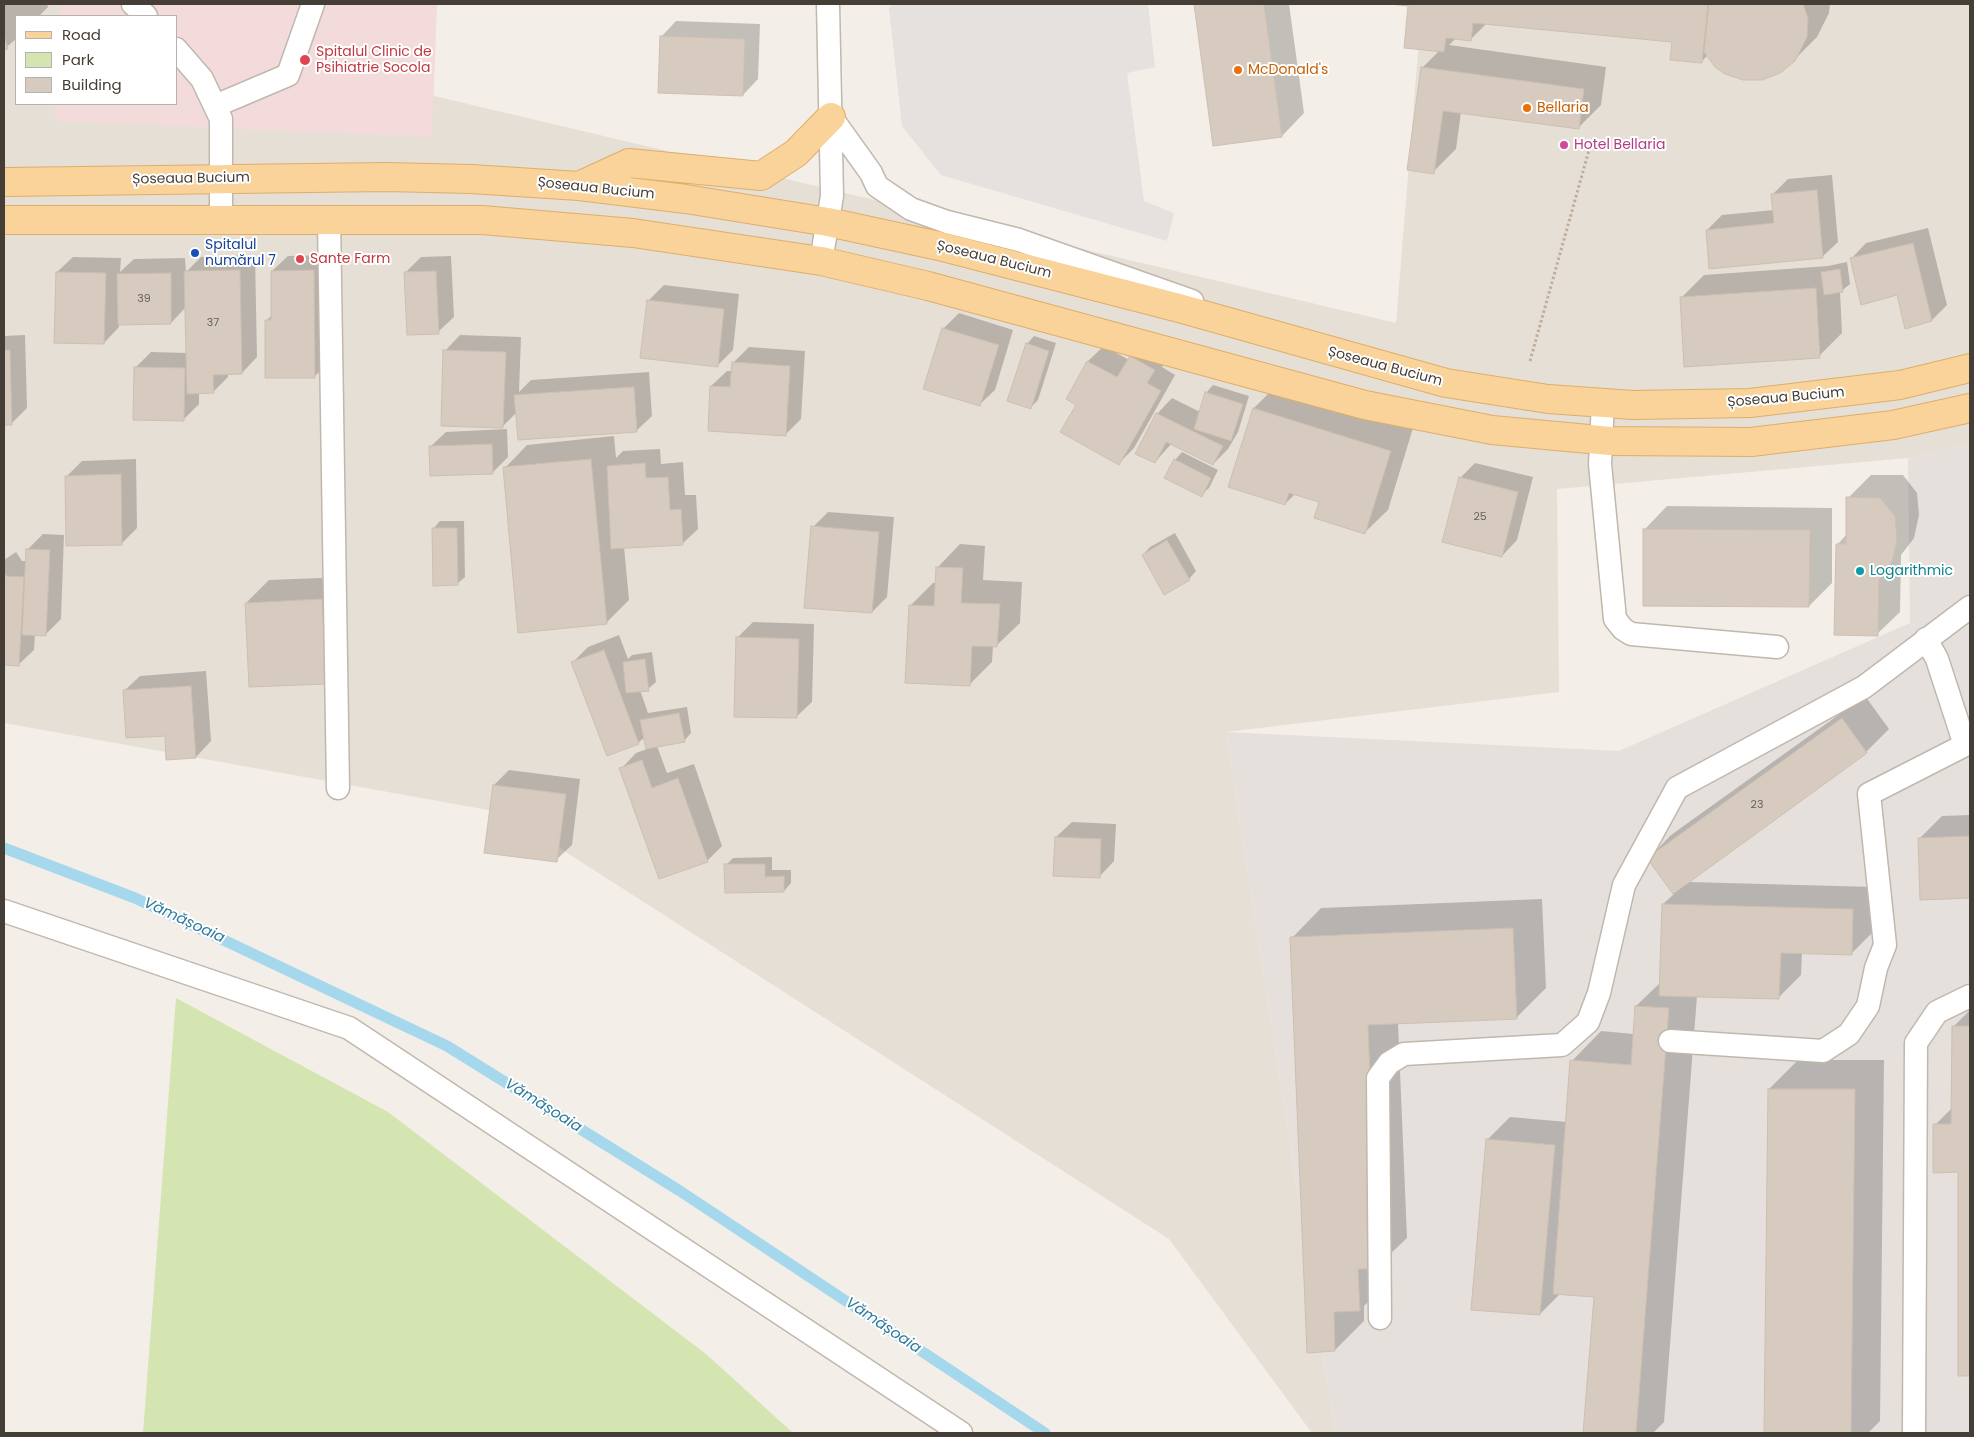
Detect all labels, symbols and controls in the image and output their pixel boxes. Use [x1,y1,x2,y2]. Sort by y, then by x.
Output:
legend [15,15,178,105]
text: Road [62,24,101,45]
place label: Spitalul Clinic de Psihiatrie Socola [316,44,432,76]
text: Park [62,49,94,70]
marker: Spitalul Clinic de Psihiatrie Socola [298,53,312,67]
place label: McDonald's [1248,62,1328,78]
marker: McDonald's [1232,64,1244,76]
text: Building [62,74,122,95]
place label: Bellaria [1537,100,1589,116]
marker: Bellaria [1521,102,1533,114]
place label: Hotel Bellaria [1574,137,1665,153]
marker: Hotel Bellaria [1558,139,1570,151]
street label: Șoseaua Bucium [132,170,250,188]
street label: Șoseaua Bucium [537,174,655,204]
place label: Spitalul numărul 7 [205,237,276,270]
street label: Șoseaua Bucium [935,238,1053,282]
marker: Spitalul numărul 7 [189,247,201,259]
place label: Sante Farm [310,251,390,267]
marker: Sante Farm [294,253,306,265]
house number: 39 [137,292,151,306]
house number: 37 [207,316,219,330]
street label: Șoseaua Bucium [1326,344,1444,390]
street label: Șoseaua Bucium [1727,385,1845,411]
house number: 25 [1473,510,1487,524]
place label: Logarithmic [1870,563,1953,579]
marker: Logarithmic [1854,565,1866,577]
house number: 23 [1751,798,1763,812]
water label: Vămășoaia [141,894,227,948]
water label: Vămășoaia [501,1075,585,1137]
water label: Vămășoaia [842,1294,924,1358]

